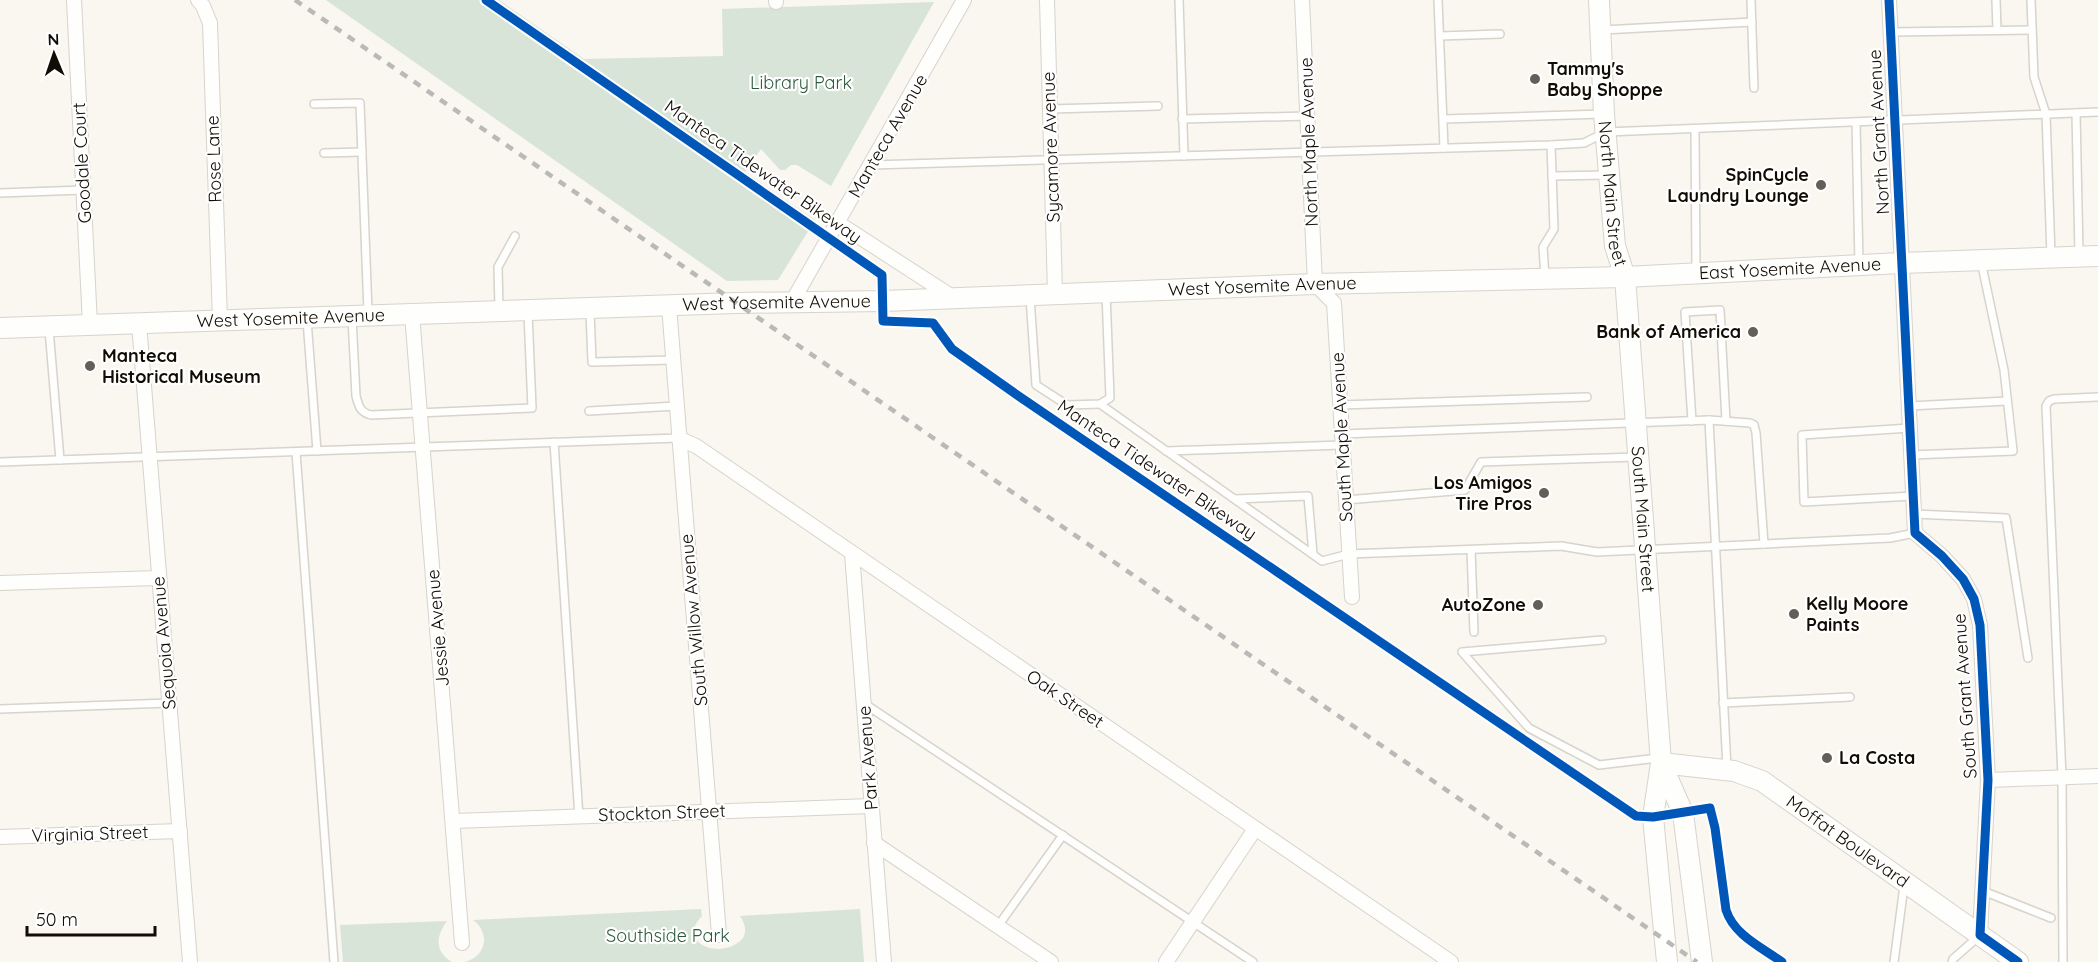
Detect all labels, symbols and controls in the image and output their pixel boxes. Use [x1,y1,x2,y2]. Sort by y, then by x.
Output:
north arrow [24,24,84,84]
text: N [47,29,60,49]
street label: North Grant Avenue [1863,49,1894,215]
street label: North Maple Avenue [1294,57,1323,227]
place label: Tammy's Baby Shoppe [1547,57,1663,101]
street label: Manteca Avenue [843,70,932,202]
park label: Library Park [750,71,852,94]
street label: Sycamore Avenue [1036,71,1065,223]
marker: Tammy's Baby Shoppe [1528,72,1542,86]
street label: Manteca Tidewater Bikeway [660,95,866,249]
street label: Goodale Court [67,102,96,224]
street label: Rose Lane [200,115,227,203]
street label: North Main Street [1594,120,1633,269]
place label: SpinCycle Laundry Lounge [1667,163,1809,207]
marker: SpinCycle Laundry Lounge [1814,178,1828,192]
street label: East Yosemite Avenue [1698,252,1882,284]
street label: West Yosemite Avenue [1168,271,1357,301]
street label: West Yosemite Avenue [682,289,871,316]
street label: West Yosemite Avenue [196,303,385,332]
place label: Bank of America [1596,320,1741,343]
marker: Bank of America [1746,325,1760,339]
place label: Manteca Historical Museum [102,344,261,388]
street label: South Maple Avenue [1326,352,1357,522]
marker: Manteca Historical Museum [83,359,97,373]
street label: Manteca Tidewater Bikeway [1053,394,1261,545]
street label: South Main Street [1627,445,1660,593]
place label: Los Amigos Tire Pros [1434,471,1532,515]
marker: Los Amigos Tire Pros [1537,486,1551,500]
street label: South Willow Avenue [675,533,712,707]
street label: Jessie Avenue [421,568,454,688]
street label: Sequoia Avenue [146,576,181,711]
place label: Kelly Moore Paints [1806,592,1908,636]
place label: AutoZone [1442,593,1526,616]
marker: AutoZone [1531,598,1545,612]
marker: Kelly Moore Paints [1787,607,1801,621]
street label: South Grant Avenue [1947,613,1982,779]
street label: Oak Street [1022,664,1108,733]
street label: Park Avenue [852,705,883,811]
place label: La Costa [1839,746,1915,769]
marker: La Costa [1820,751,1834,765]
street label: Moffat Boulevard [1782,790,1914,892]
street label: Stockton Street [598,799,726,826]
street label: Virginia Street [31,820,149,847]
scale bar [27,899,154,937]
text: 50 m [36,908,78,931]
park label: Southside Park [606,924,730,947]

